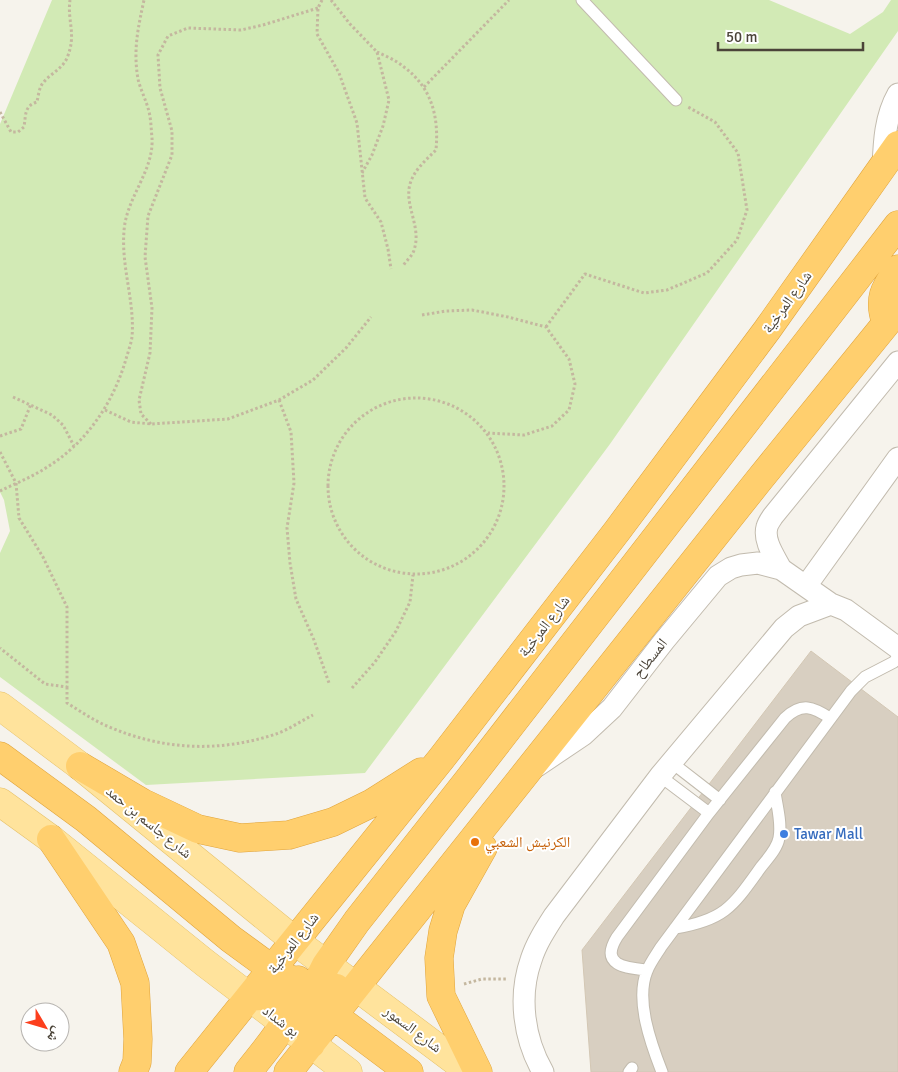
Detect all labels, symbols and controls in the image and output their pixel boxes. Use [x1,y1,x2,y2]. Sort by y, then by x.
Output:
scale bar [718,20,863,52]
text: 50 m [726,28,757,46]
street label: شارع المرخية [758,267,816,337]
street label: شارع المرخية [515,592,574,661]
street label: المسطاح [629,634,672,682]
street label: شارع جاسم بن حمد [102,782,196,863]
place label: Tawar Mall [794,825,863,843]
marker: Tawar Mall [778,828,790,840]
place label: الكرنيش الشعبي [485,833,570,854]
marker: الكرنيش الشعبي [469,836,481,848]
street label: شارع المرخية [264,909,323,978]
street label: بو شداد [259,1001,303,1041]
street label: شارع السمور [379,1001,445,1057]
north arrow [20,1002,70,1052]
text: ش [43,1024,66,1046]

